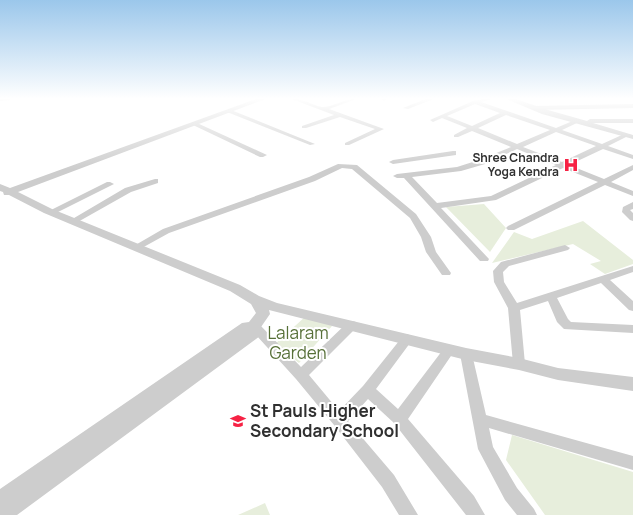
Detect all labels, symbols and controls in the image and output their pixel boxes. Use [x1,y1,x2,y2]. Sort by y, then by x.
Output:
place label: Shree Chandra Yoga Kendra [472,149,559,180]
hospital icon: Shree Chandra Yoga Kendra [562,156,580,174]
park label: Lalaram Garden [267,321,329,364]
place label: St Pauls Higher Secondary School [250,399,399,442]
school or university icon: St Pauls Higher Secondary School [229,412,247,430]

